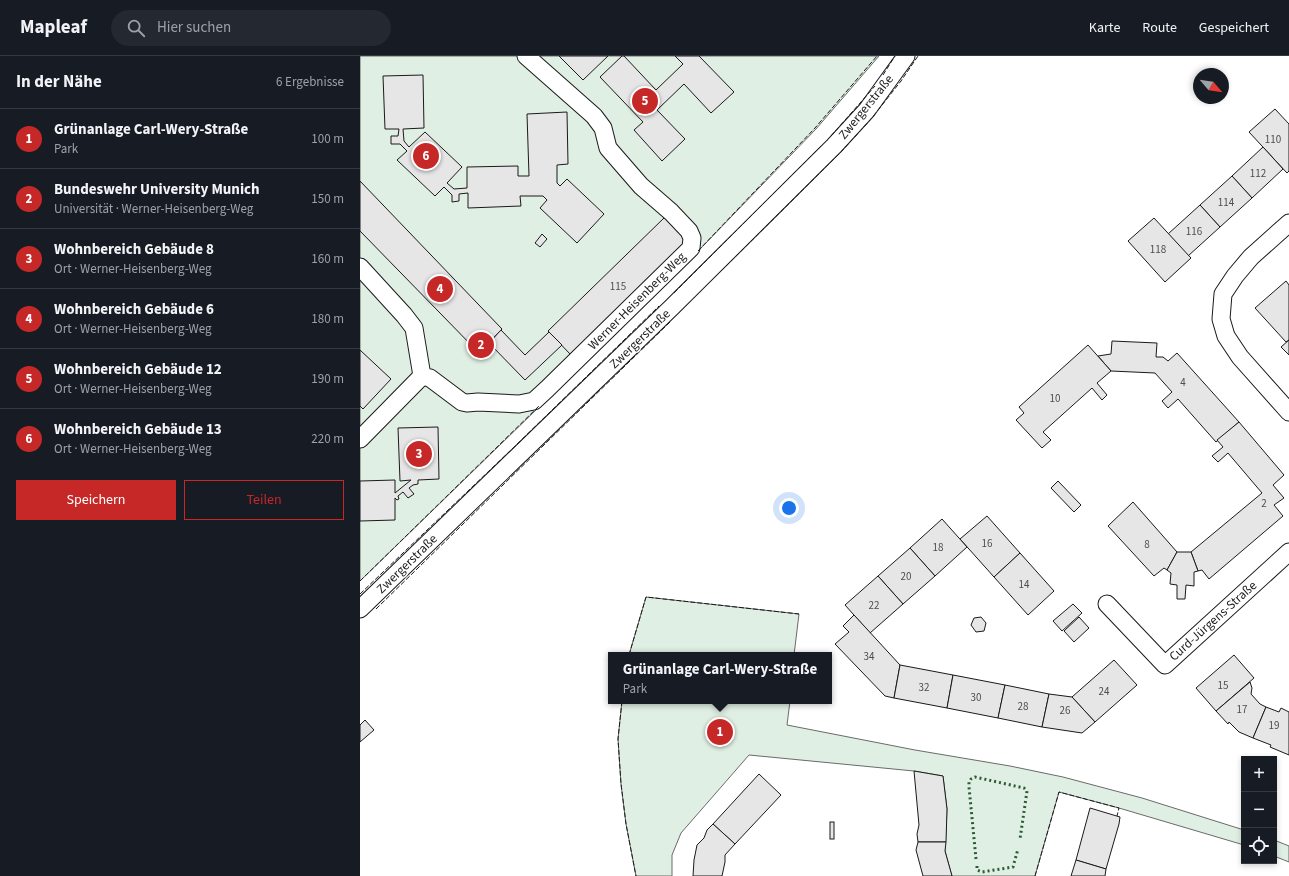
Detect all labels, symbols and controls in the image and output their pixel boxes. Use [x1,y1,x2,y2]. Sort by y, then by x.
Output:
search box [111,10,391,46]
text: Mapleaf [20,14,87,41]
icon: search [125,17,147,39]
text: Hier suchen [157,17,231,38]
text: Karte [1089,18,1120,38]
text: Route [1142,18,1177,38]
text: Gespeichert [1199,18,1269,38]
north arrow [1193,68,1229,104]
text: In der Nähe [16,70,102,94]
street label: Zwergerstraße [834,71,898,143]
text: 6 Ergebnisse [276,73,344,91]
pin: 5 [632,86,658,116]
text: Grünanlage Carl-Wery-Straße [54,119,248,140]
text: 1 [26,130,32,148]
text: 100 m [311,130,344,148]
house number: 110 [1265,132,1281,147]
text: Park [54,140,78,158]
pin: 6 [413,141,439,171]
house number: 112 [1250,166,1266,181]
text: Bundeswehr University Munich [54,179,260,200]
text: 2 [26,190,32,208]
text: 150 m [311,190,344,208]
house number: 114 [1218,195,1235,210]
text: Universität · Werner-Heisenberg-Weg [54,200,253,218]
house number: 116 [1186,224,1203,239]
text: Wohnbereich Gebäude 8 [54,239,214,260]
house number: 118 [1150,242,1167,257]
street label: Werner-Heisenberg-Weg [584,248,690,354]
text: 3 [26,250,32,268]
text: 160 m [311,250,344,268]
text: Ort · Werner-Heisenberg-Weg [54,260,212,278]
pin: 4 [427,274,453,304]
house number: 115 [610,279,626,294]
text: Wohnbereich Gebäude 6 [54,299,214,320]
street label: Zwergerstraße [606,305,674,373]
text: 4 [26,310,32,328]
text: 180 m [311,310,344,328]
text: Ort · Werner-Heisenberg-Weg [54,320,212,338]
pin: 2 [468,330,494,360]
text: Wohnbereich Gebäude 12 [54,359,222,380]
text: 5 [26,370,32,388]
text: 190 m [311,370,344,388]
house number: 4 [1180,375,1186,390]
text: Ort · Werner-Heisenberg-Weg [54,380,212,398]
house number: 10 [1050,391,1060,406]
text: Wohnbereich Gebäude 13 [54,419,222,440]
text: 6 [26,430,32,448]
text: 220 m [311,430,344,448]
pin: 3 [406,439,432,469]
text: Ort · Werner-Heisenberg-Weg [54,440,212,458]
button: Speichern [16,480,176,520]
button: Teilen [184,480,344,520]
house number: 2 [1261,496,1267,511]
your location [779,498,799,518]
street label: Zwergerstraße [373,530,441,598]
house number: 16 [982,536,993,551]
house number: 8 [1144,537,1150,552]
house number: 18 [933,540,944,555]
house number: 20 [901,569,911,584]
house number: 14 [1019,577,1030,592]
street label: Curd-Jürgens-Straße [1165,577,1261,665]
house number: 22 [869,598,879,613]
house number: 34 [864,649,875,664]
popup [608,652,832,704]
text: Grünanlage Carl-Wery-Straße [623,659,817,680]
house number: 15 [1218,678,1228,693]
text: Park [623,680,647,698]
house number: 32 [919,680,929,695]
house number: 24 [1099,684,1110,699]
house number: 30 [971,690,981,705]
house number: 28 [1018,699,1029,714]
house number: 17 [1237,702,1247,717]
house number: 26 [1060,703,1071,718]
pin: 1 [707,717,733,747]
house number: 19 [1269,718,1279,733]
map controls [1241,756,1277,864]
button: + [1241,756,1277,792]
button: − [1241,792,1277,828]
button: locate [1241,828,1277,864]

